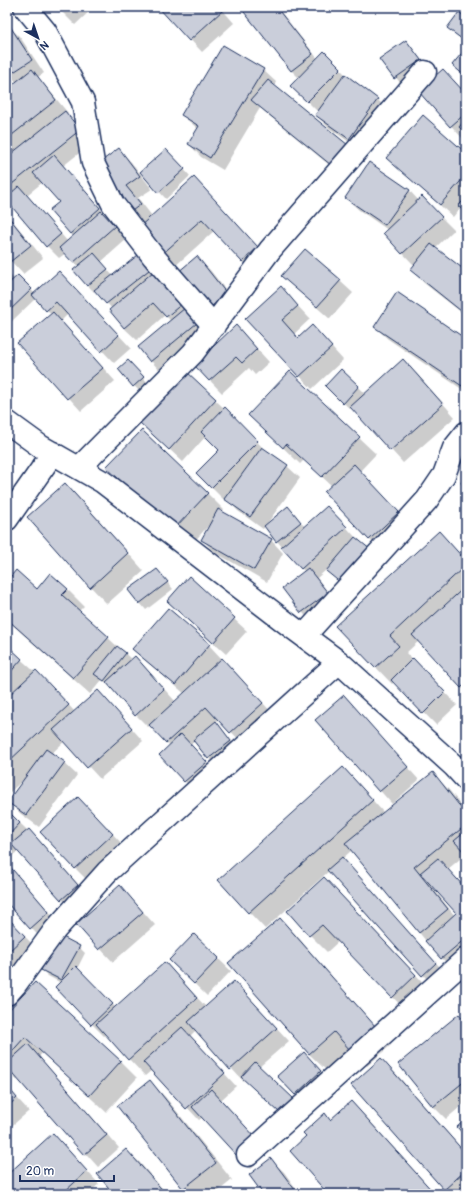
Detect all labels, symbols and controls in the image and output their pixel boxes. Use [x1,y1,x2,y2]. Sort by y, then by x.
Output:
north arrow [18,18,58,58]
text: N [37,38,51,53]
scale bar [20,1157,114,1183]
text: 20 m [26,1164,55,1179]

